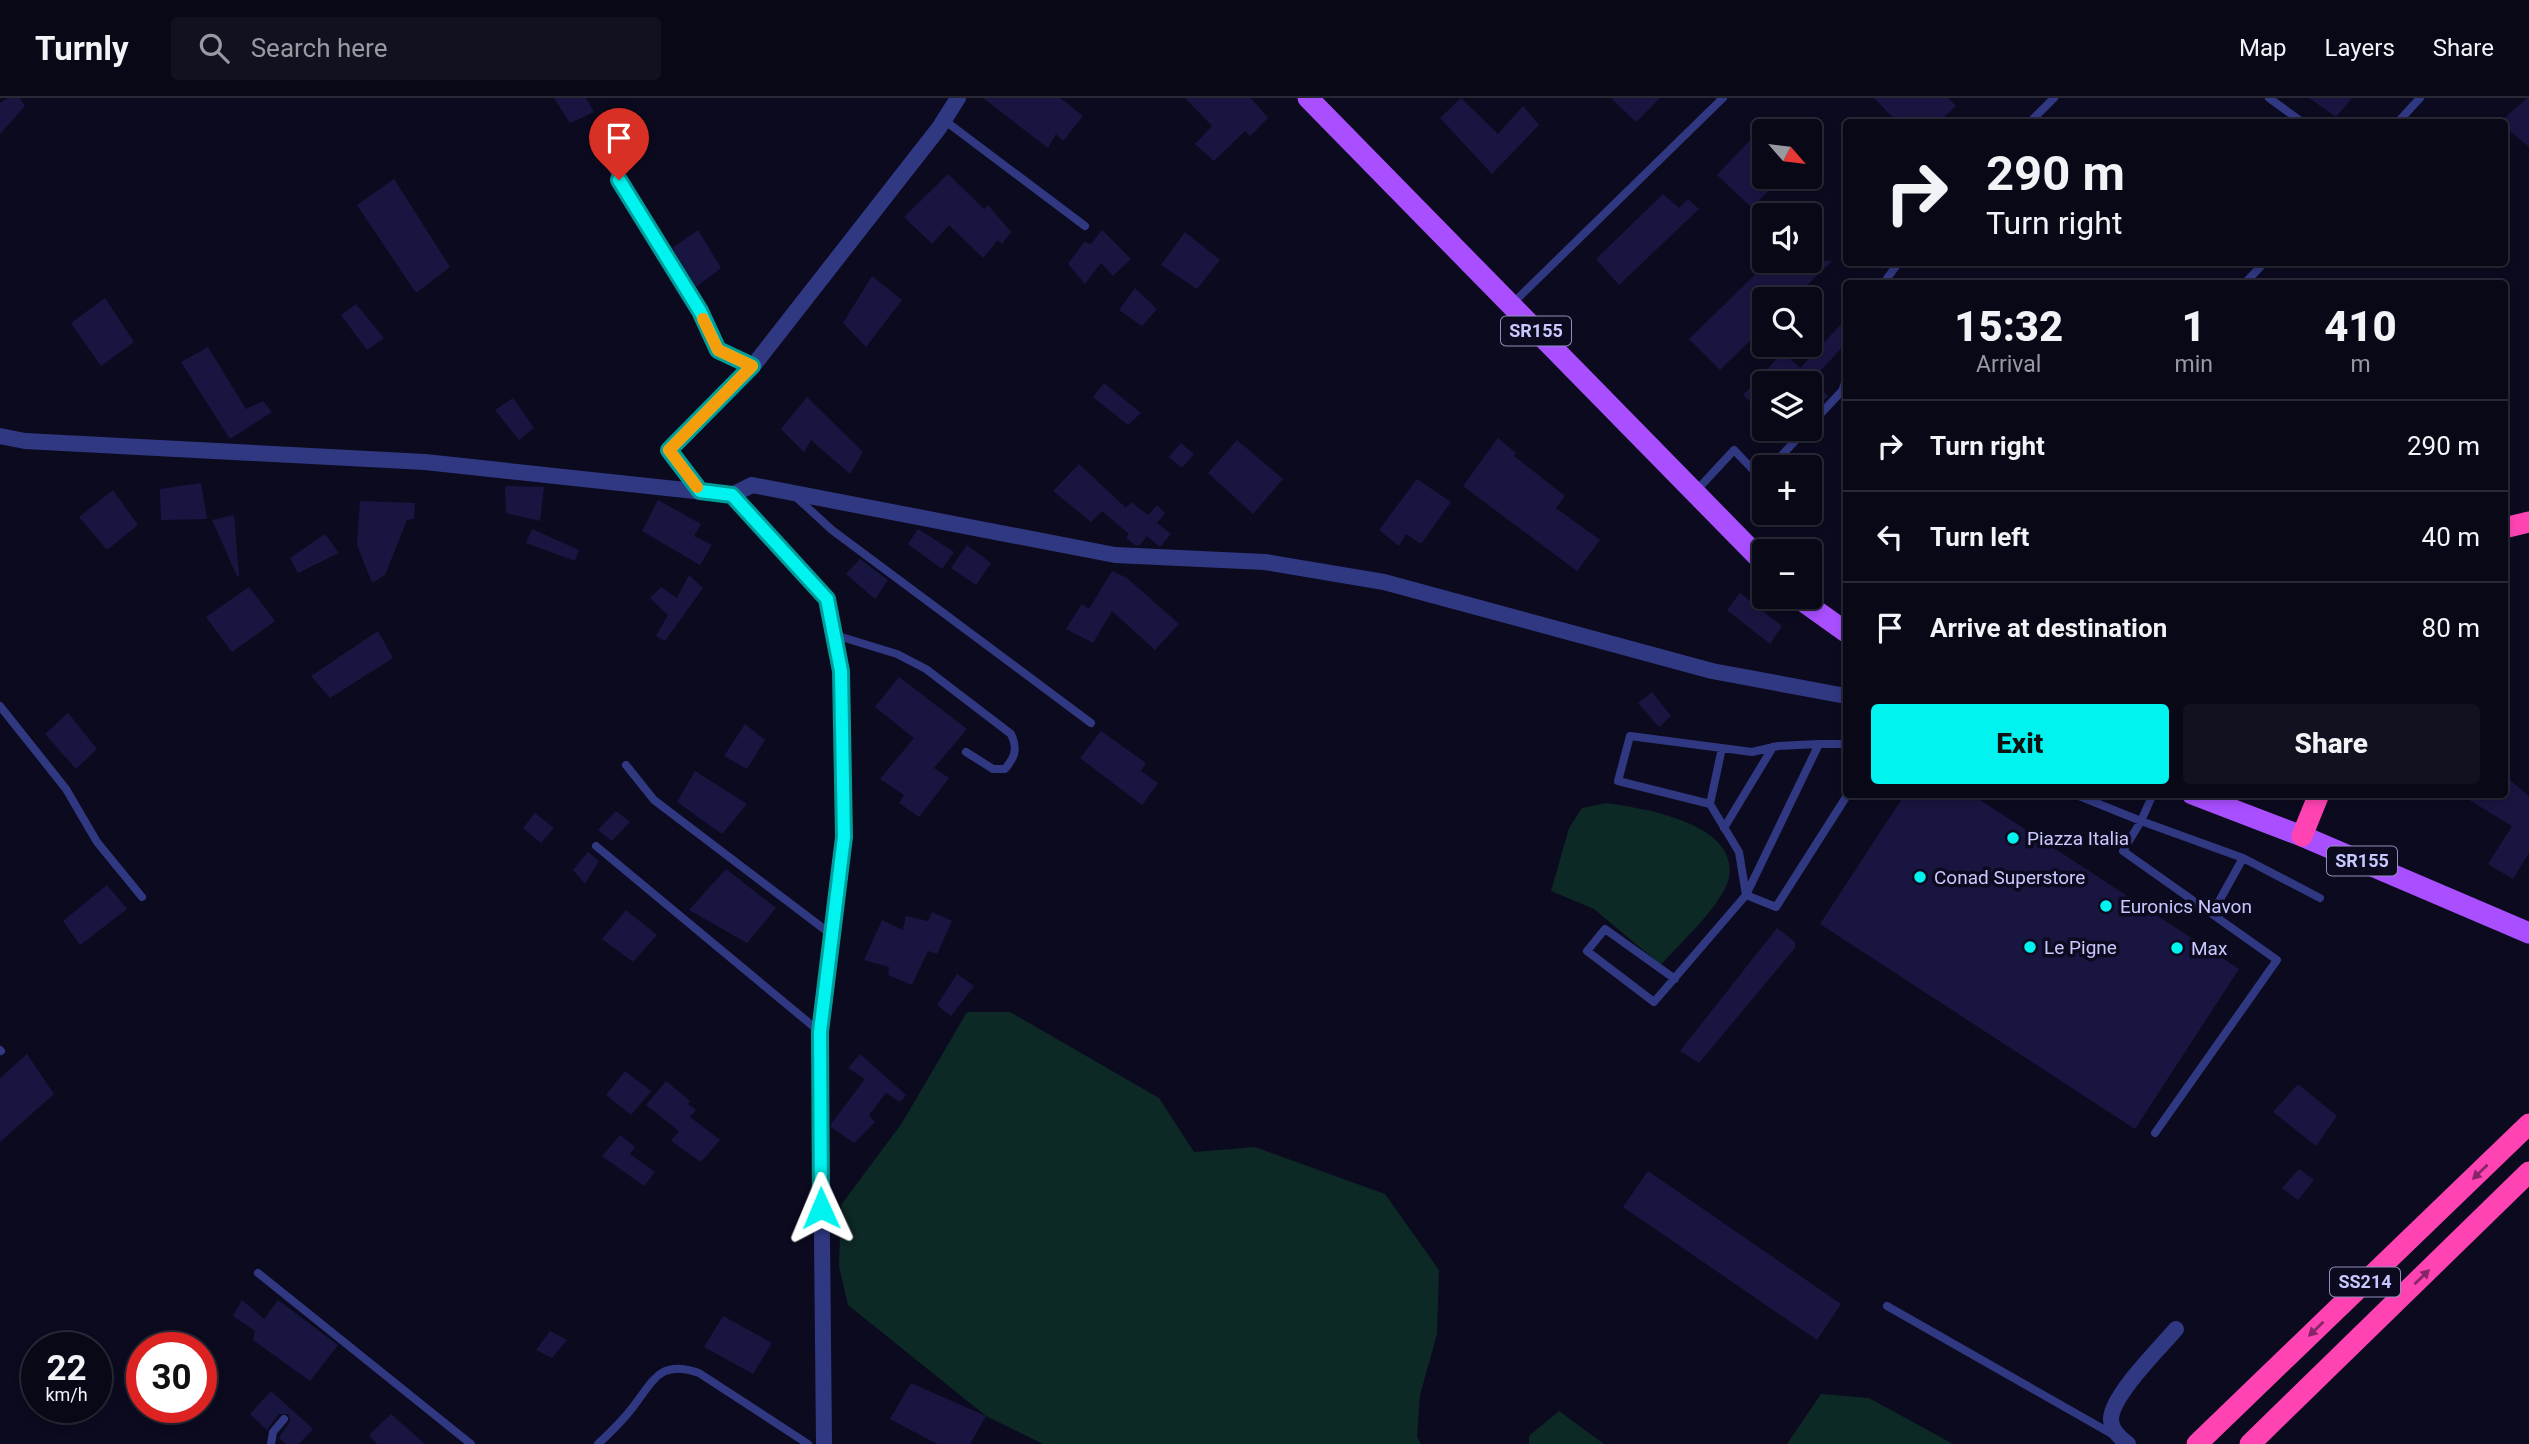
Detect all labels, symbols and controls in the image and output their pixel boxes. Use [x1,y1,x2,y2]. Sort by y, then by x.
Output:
search box [171,17,661,80]
text: Turnly [35,29,129,68]
icon: search [195,29,233,67]
text: Search here [251,33,387,63]
text: Map [2239,34,2287,62]
text: Layers [2325,34,2395,62]
text: Share [2433,34,2494,62]
pin [589,108,649,180]
icon: arrive [600,119,638,157]
north arrow [1752,119,1822,189]
map controls [1752,119,1822,609]
text: 290 m [1986,145,2125,202]
icon: right [1871,147,1962,238]
button: sound [1752,203,1822,273]
text: Turn right [1986,204,2122,242]
button: search [1752,287,1822,357]
text: 15:32 [1954,302,2063,351]
text: 1 [2182,302,2206,351]
text: 410 [2324,302,2397,351]
road number: SR155 [1501,316,1571,345]
text: Arrival [1976,351,2041,378]
text: min [2174,351,2213,378]
text: m [2350,351,2371,378]
button: layers [1752,371,1822,441]
icon: right [1871,427,1909,465]
text: Turn right [1930,431,2045,461]
text: 290 m [2407,431,2480,461]
button: + [1752,455,1822,525]
icon: left [1871,518,1909,556]
text: Turn left [1930,522,2029,552]
text: 40 m [2422,522,2480,552]
button: − [1752,539,1822,609]
icon: arrive [1871,609,1909,647]
text: Arrive at destination [1930,613,2167,643]
text: 80 m [2422,613,2480,643]
button: Exit [1871,704,2169,784]
button: Share [2183,704,2480,784]
place label: Piazza Italia [2027,827,2129,850]
marker: Piazza Italia [2005,830,2021,846]
road number: SR155 [2327,846,2397,876]
place label: Conad Superstore [1934,866,2085,889]
marker: Conad Superstore [1912,869,1928,885]
place label: Euronics Navon [2120,895,2252,918]
marker: Euronics Navon [2098,898,2114,914]
place label: Le Pigne [2044,936,2117,959]
place label: Max [2191,937,2228,960]
marker: Le Pigne [2022,939,2038,955]
marker: Max [2169,940,2185,956]
one-way arrow [2472,1163,2489,1179]
position arrow [784,1171,858,1245]
road number: SS214 [2330,1268,2400,1296]
one-way arrow [2413,1268,2430,1285]
one-way arrow [2308,1321,2325,1337]
speed limit sign: 30 [126,1332,217,1423]
text: 22 [46,1348,87,1389]
text: km/h [45,1384,88,1405]

